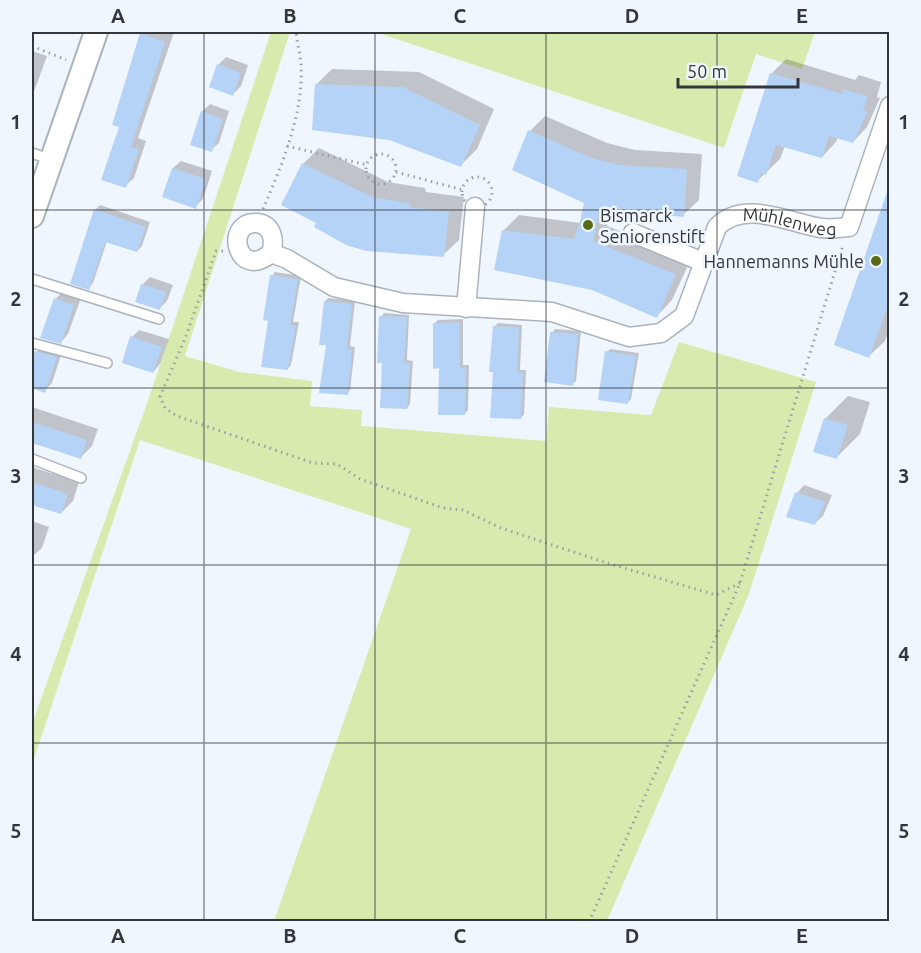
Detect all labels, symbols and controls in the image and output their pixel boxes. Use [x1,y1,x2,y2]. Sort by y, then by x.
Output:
text: A [111,4,125,27]
text: B [283,4,297,27]
text: C [454,4,467,27]
text: D [625,4,639,27]
text: E [796,4,808,27]
scale bar [678,51,798,89]
text: 50 m [687,61,727,81]
text: 1 [10,110,22,133]
text: 1 [898,110,910,133]
street label: Mühlenweg [743,203,837,239]
place label: Bismarck Seniorenstift [600,205,705,246]
marker: Bismarck Seniorenstift [581,218,595,232]
place label: Hannemanns Mühle [704,251,864,271]
marker: Hannemanns Mühle [869,254,883,268]
text: 2 [10,287,22,310]
text: 2 [898,287,910,310]
text: 3 [10,464,22,487]
text: 3 [898,464,910,487]
text: 4 [10,642,22,665]
text: 4 [898,642,910,665]
text: 5 [10,819,22,842]
text: 5 [898,819,910,842]
text: A [111,924,125,947]
text: B [283,924,297,947]
text: C [454,924,467,947]
text: D [625,924,639,947]
text: E [796,924,808,947]

